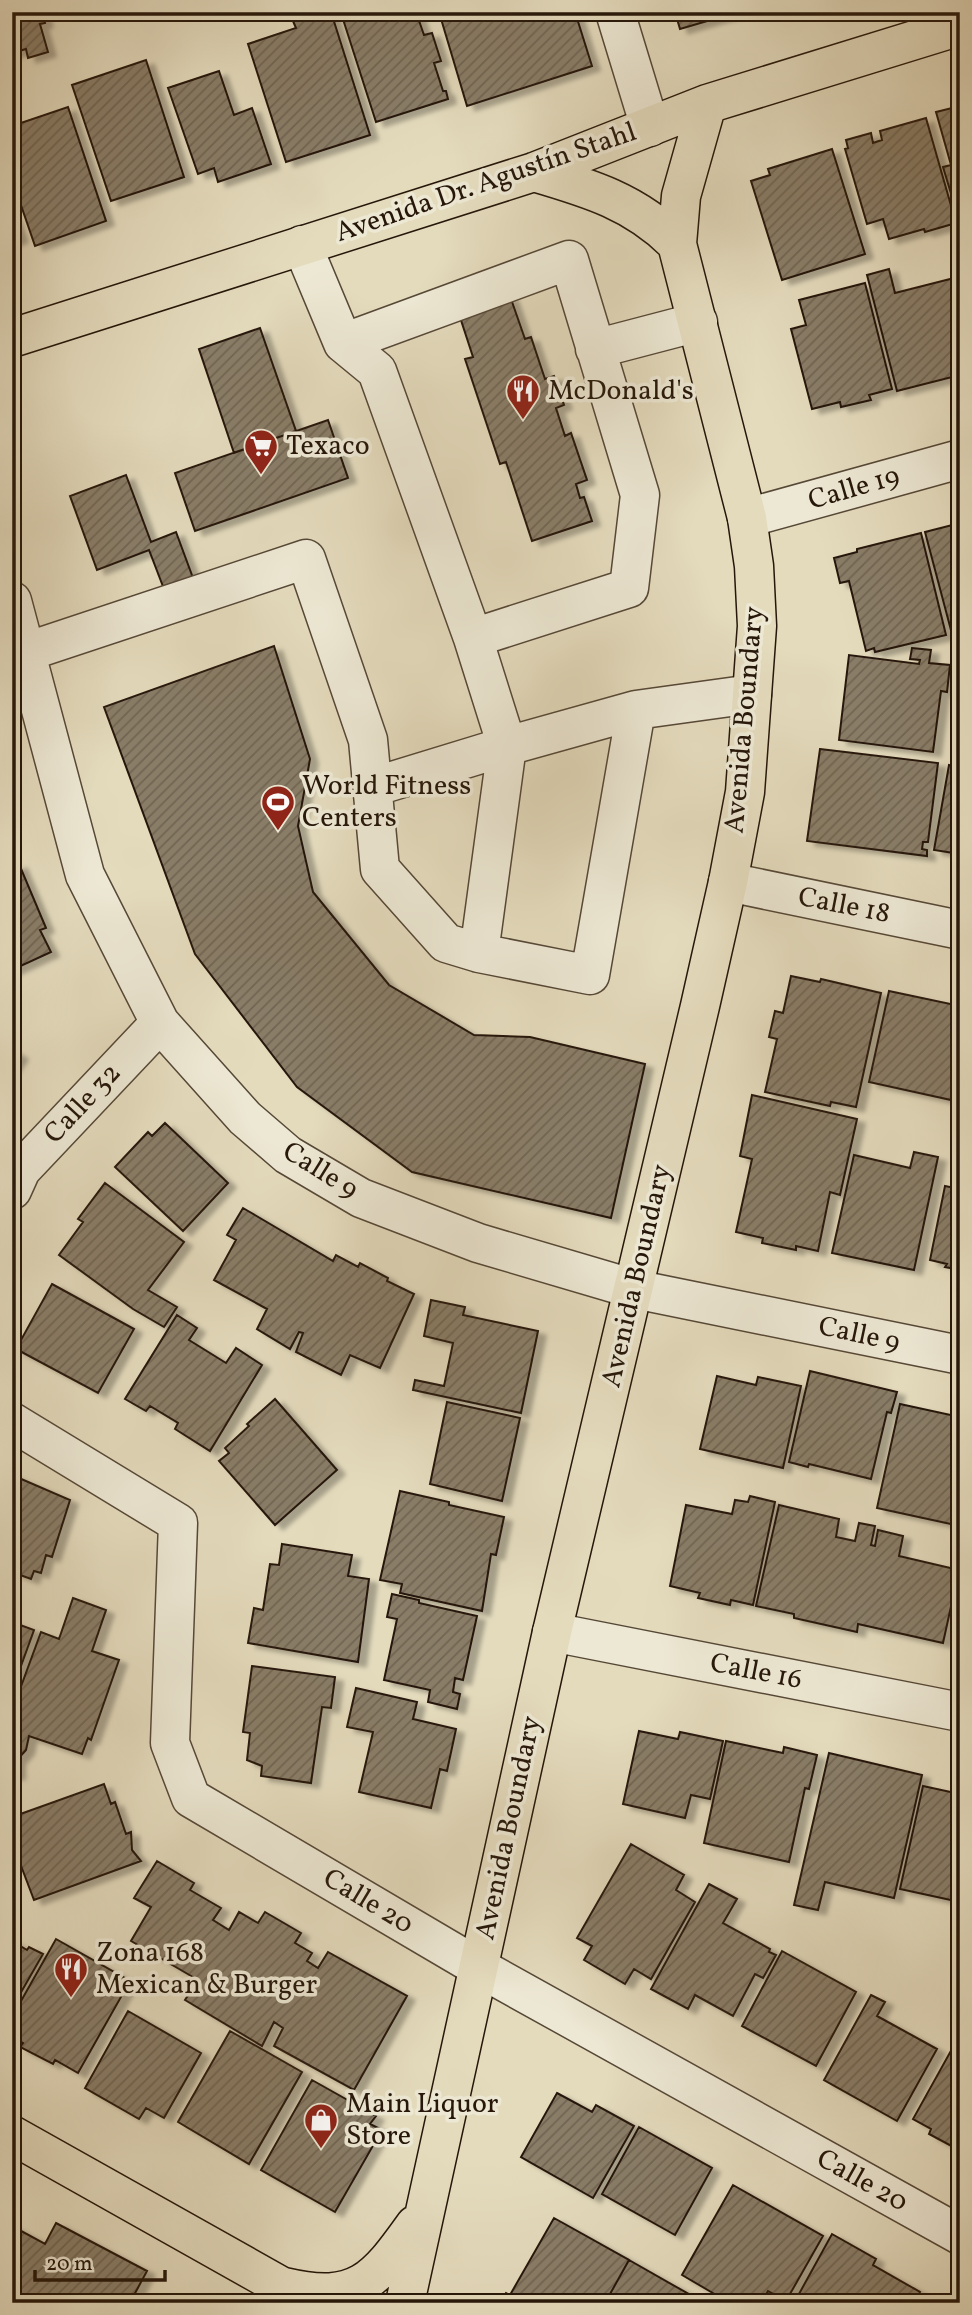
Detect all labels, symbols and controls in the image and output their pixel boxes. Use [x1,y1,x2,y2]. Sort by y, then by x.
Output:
street label: Avenida Dr. Agustín Stahl [330,113,642,253]
restaurant icon: McDonald's [504,372,542,421]
place label: McDonald's [548,372,694,411]
supermarket icon: Texaco [242,427,280,476]
place label: Texaco [286,427,370,466]
street label: Calle 19 [804,457,904,521]
street label: Avenida Boundary [716,605,774,835]
place label: World Fitness Centers [302,767,471,838]
sports icon: World Fitness Centers [259,783,297,832]
street label: Calle 18 [795,878,893,934]
street label: Calle 32 [36,1055,130,1153]
street label: Calle 9 [275,1133,365,1209]
street label: Avenida Boundary [592,1161,682,1391]
street label: Calle 9 [815,1307,903,1363]
street label: Calle 16 [707,1644,805,1700]
street label: Avenida Boundary [466,1713,552,1943]
street label: Calle 20 [315,1860,421,1944]
place label: Zona 168 Mexican & Burger [96,1934,317,2005]
restaurant icon: Zona 168 Mexican & Burger [52,1950,90,1999]
place label: Main Liquor Store [346,2085,499,2156]
shop icon: Main Liquor Store [302,2101,340,2150]
street label: Calle 20 [809,2140,915,2222]
scale bar [35,2238,164,2282]
text: 20 m [46,2250,92,2279]

